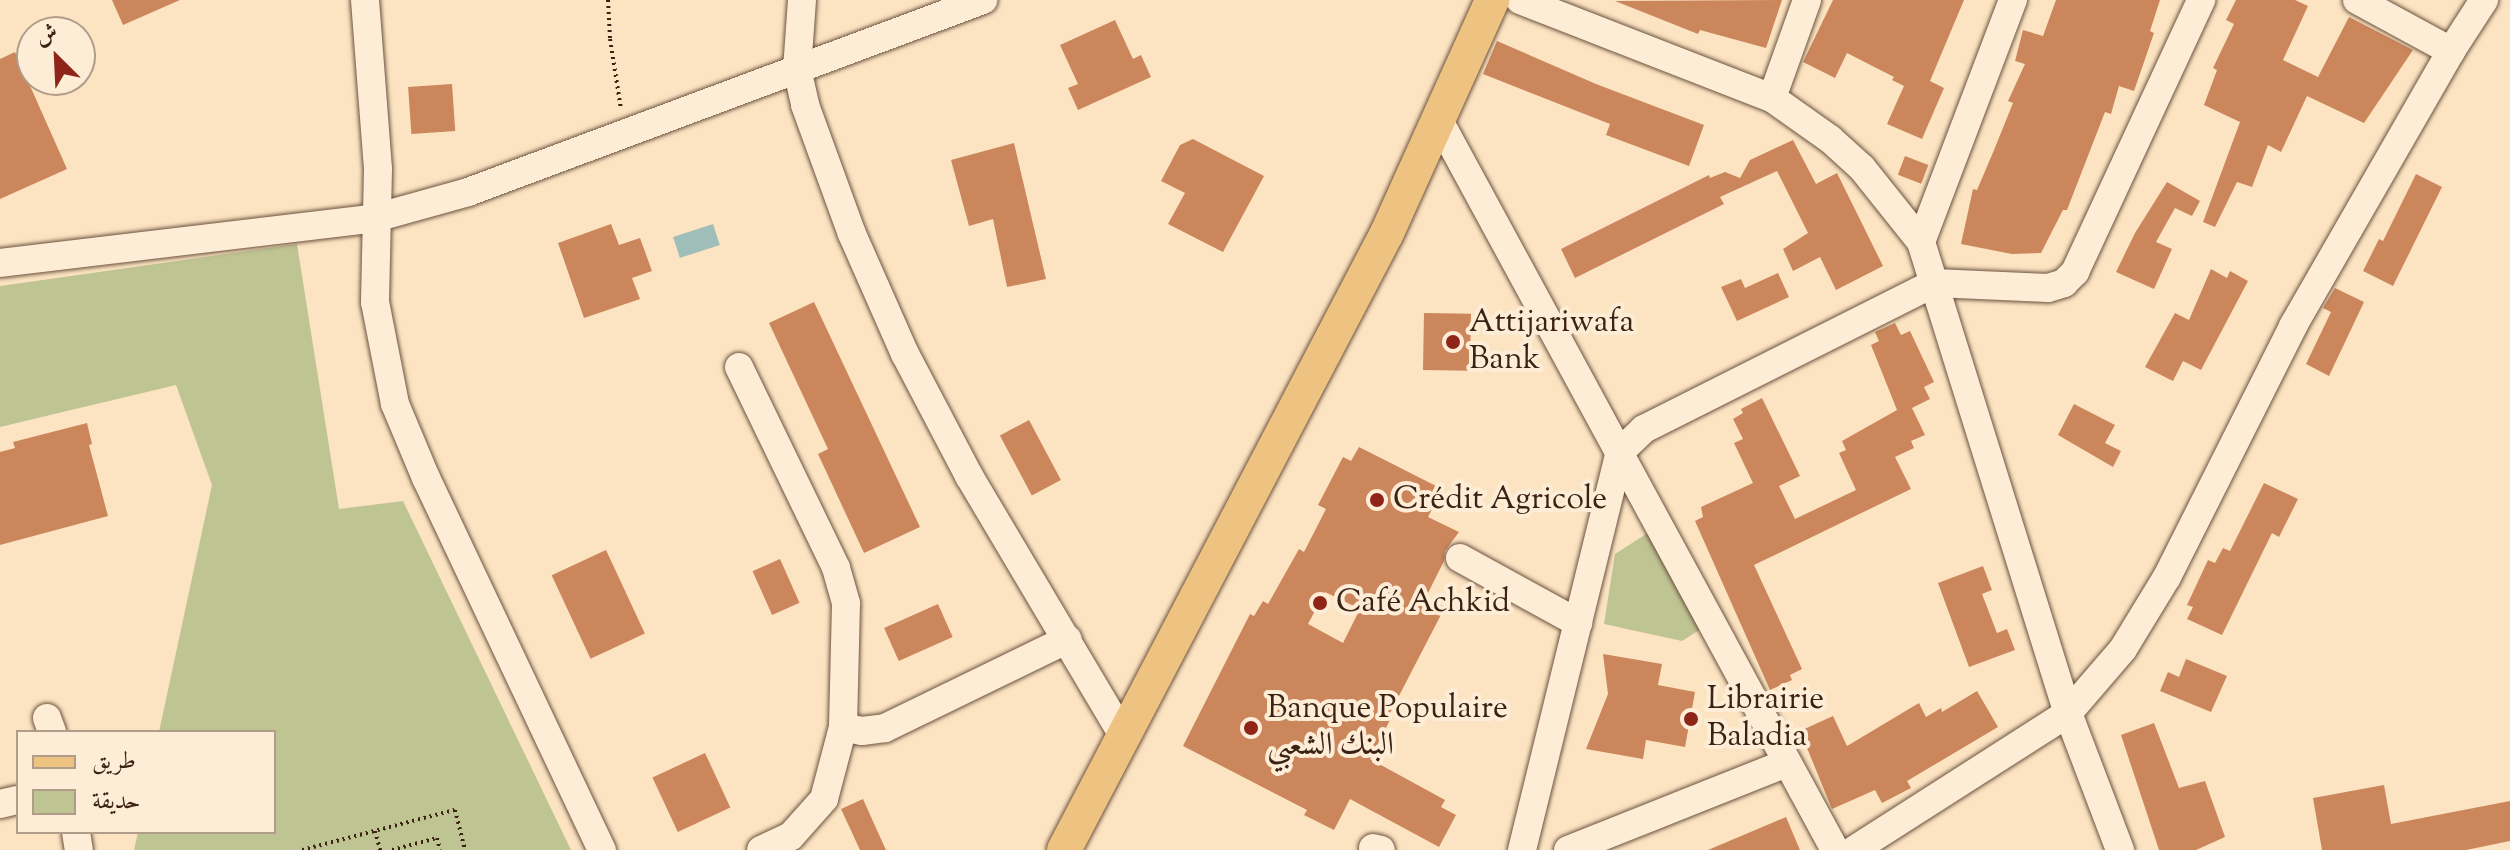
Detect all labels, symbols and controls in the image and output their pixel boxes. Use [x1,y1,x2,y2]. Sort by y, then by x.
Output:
north arrow [16,16,96,96]
text: ش [31,17,64,55]
place label: Attijariwafa Bank [1469,305,1634,380]
marker: Attijariwafa Bank [1444,333,1462,351]
place label: Crédit Agricole [1393,481,1607,519]
marker: Crédit Agricole [1368,491,1386,509]
place label: Café Achkid [1336,584,1510,622]
marker: Café Achkid [1311,594,1329,612]
place label: Librairie Baladia [1707,682,1824,757]
place label: Banque Populaire البنك الشعبي [1267,691,1508,766]
marker: Librairie Baladia [1682,710,1700,728]
marker: Banque Populaire البنك الشعبي [1242,719,1260,737]
legend [16,730,276,834]
text: طريق [92,745,136,779]
text: حديقة [92,785,141,819]

